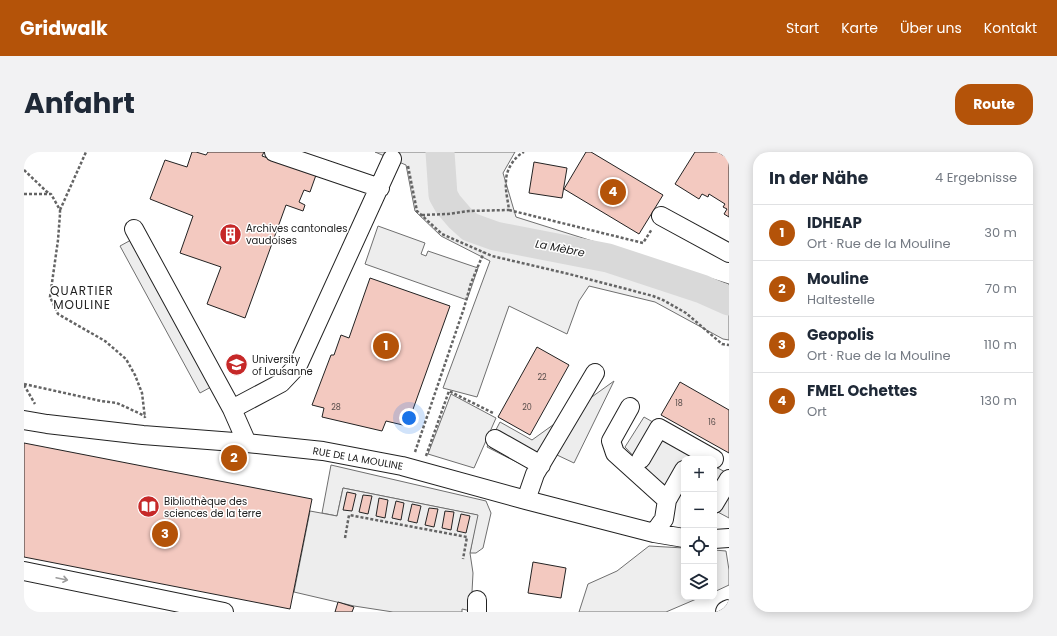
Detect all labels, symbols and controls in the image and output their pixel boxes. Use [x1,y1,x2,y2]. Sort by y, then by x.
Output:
text: Gridwalk [20,15,108,42]
text: Start [786,18,819,38]
text: Karte [841,18,878,38]
text: Über uns [900,18,962,38]
text: Kontakt [984,18,1037,38]
text: Anfahrt [24,84,135,123]
button: Route [955,84,1033,125]
text: In der Nähe [769,166,868,190]
text: 4 Ergebnisse [935,168,1017,187]
pin: 4 [600,177,626,207]
text: IDHEAP [807,212,862,233]
building icon: Archives cantonales vaudoises [218,221,244,247]
place label: Archives cantonales vaudoises [246,221,347,248]
text: 1 [780,223,784,242]
text: 30 m [984,223,1017,242]
text: Ort · Rue de la Mouline [807,234,951,253]
water label: La Mèbre [534,235,586,261]
text: Mouline [807,268,869,289]
text: 2 [778,279,786,298]
text: 70 m [985,279,1017,298]
district label: QUARTIER MOULINE [50,282,114,313]
text: Haltestelle [807,290,875,309]
text: Geopolis [807,324,874,345]
pin: 1 [373,331,399,361]
text: 3 [778,335,786,354]
text: 110 m [984,335,1017,354]
text: Ort · Rue de la Mouline [807,346,951,365]
school or university icon: University of Lausanne [224,352,250,378]
place label: University of Lausanne [252,352,313,379]
house number: 22 [537,372,547,383]
text: FMEL Ochettes [807,380,917,401]
text: 4 [778,391,786,410]
text: 130 m [980,391,1017,410]
house number: 18 [675,398,683,409]
house number: 28 [331,402,341,413]
house number: 20 [522,402,532,413]
text: Ort [807,402,827,421]
your location [399,408,419,428]
house number: 16 [708,417,716,428]
pin: 2 [221,443,247,473]
street label: RUE DE LA MOULINE [312,443,404,474]
map controls [681,456,717,600]
button: + [681,456,717,492]
button: − [681,492,717,528]
library icon: Bibliothèque des sciences de la terre [135,494,161,520]
place label: Bibliothèque des sciences de la terre [164,494,262,521]
pin: 3 [152,519,178,549]
button: locate [681,528,717,564]
button: layers [681,564,717,600]
one-way arrow [55,575,68,583]

